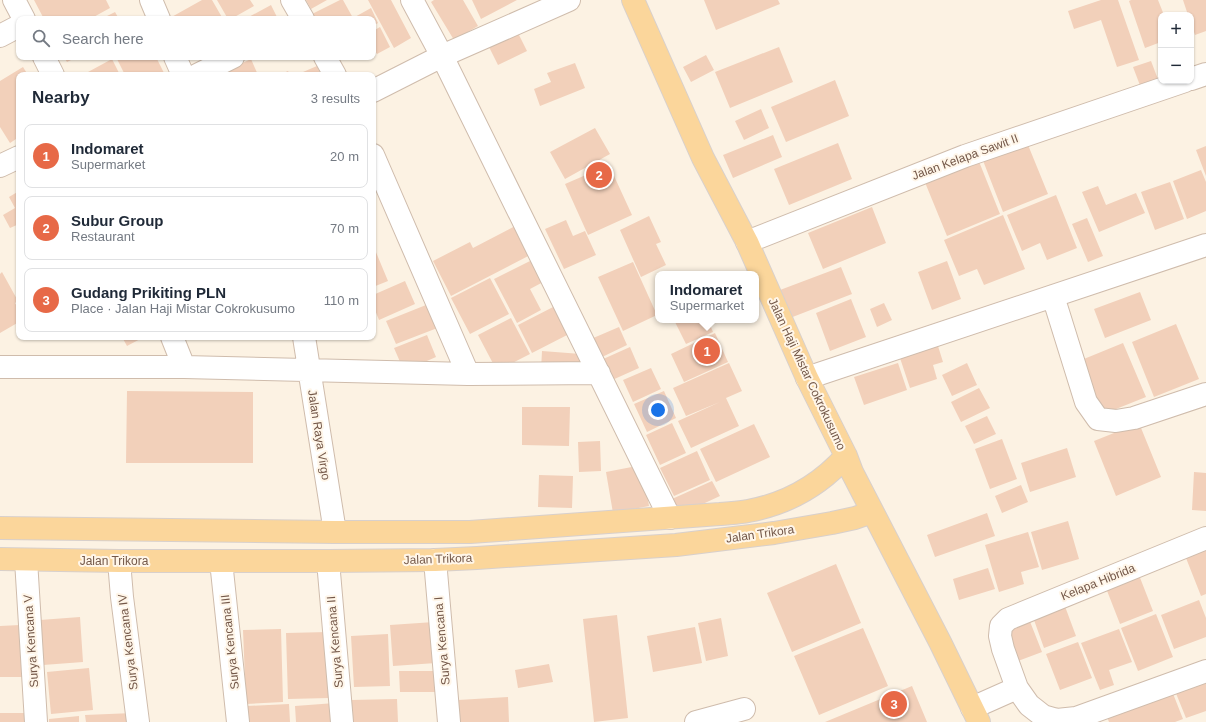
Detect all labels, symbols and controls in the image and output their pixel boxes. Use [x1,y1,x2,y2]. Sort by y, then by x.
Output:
map controls [1158,12,1194,84]
button: + [1158,12,1194,48]
search box [16,16,376,60]
icon: search [30,27,52,49]
text: Search here [62,30,144,47]
button: − [1158,48,1194,84]
text: Nearby [32,88,90,107]
text: 3 results [311,91,360,106]
street label: Jalan Kelapa Sawit II [910,131,1020,183]
text: Indomaret [71,140,144,157]
text: 1 [42,149,50,164]
text: 20 m [330,149,359,164]
text: Supermarket [71,157,145,172]
pin: 2 [586,160,612,190]
text: Subur Group [71,212,164,229]
text: 2 [42,221,50,236]
text: 70 m [330,221,359,236]
text: Restaurant [71,229,135,244]
popup [655,271,759,323]
text: Indomaret [670,281,742,298]
text: Gudang Prikiting PLN [71,284,226,301]
text: 3 [42,293,50,308]
text: 110 m [324,293,359,308]
street label: Jalan Haji Mistar Cokrokusumo [766,296,849,452]
text: Supermarket [670,298,744,313]
text: Place · Jalan Haji Mistar Cokrokusumo [71,301,295,316]
pin: 1 [694,336,720,366]
street label: Jalan Raya Virgo [305,389,333,481]
your location [648,400,668,420]
street label: Jalan Trikora [725,522,795,546]
street label: Jalan Trikora [403,551,473,567]
street label: Jalan Trikora [80,554,149,568]
street label: Kelapa Hibrida [1059,561,1137,603]
street label: Surya Kencana IV [115,593,141,691]
street label: Surya Kencana V [21,594,41,688]
street label: Surya Kencana III [218,594,242,690]
street label: Surya Kencana II [324,596,346,688]
street label: Surya Kencana I [431,596,453,686]
pin: 3 [881,689,907,719]

